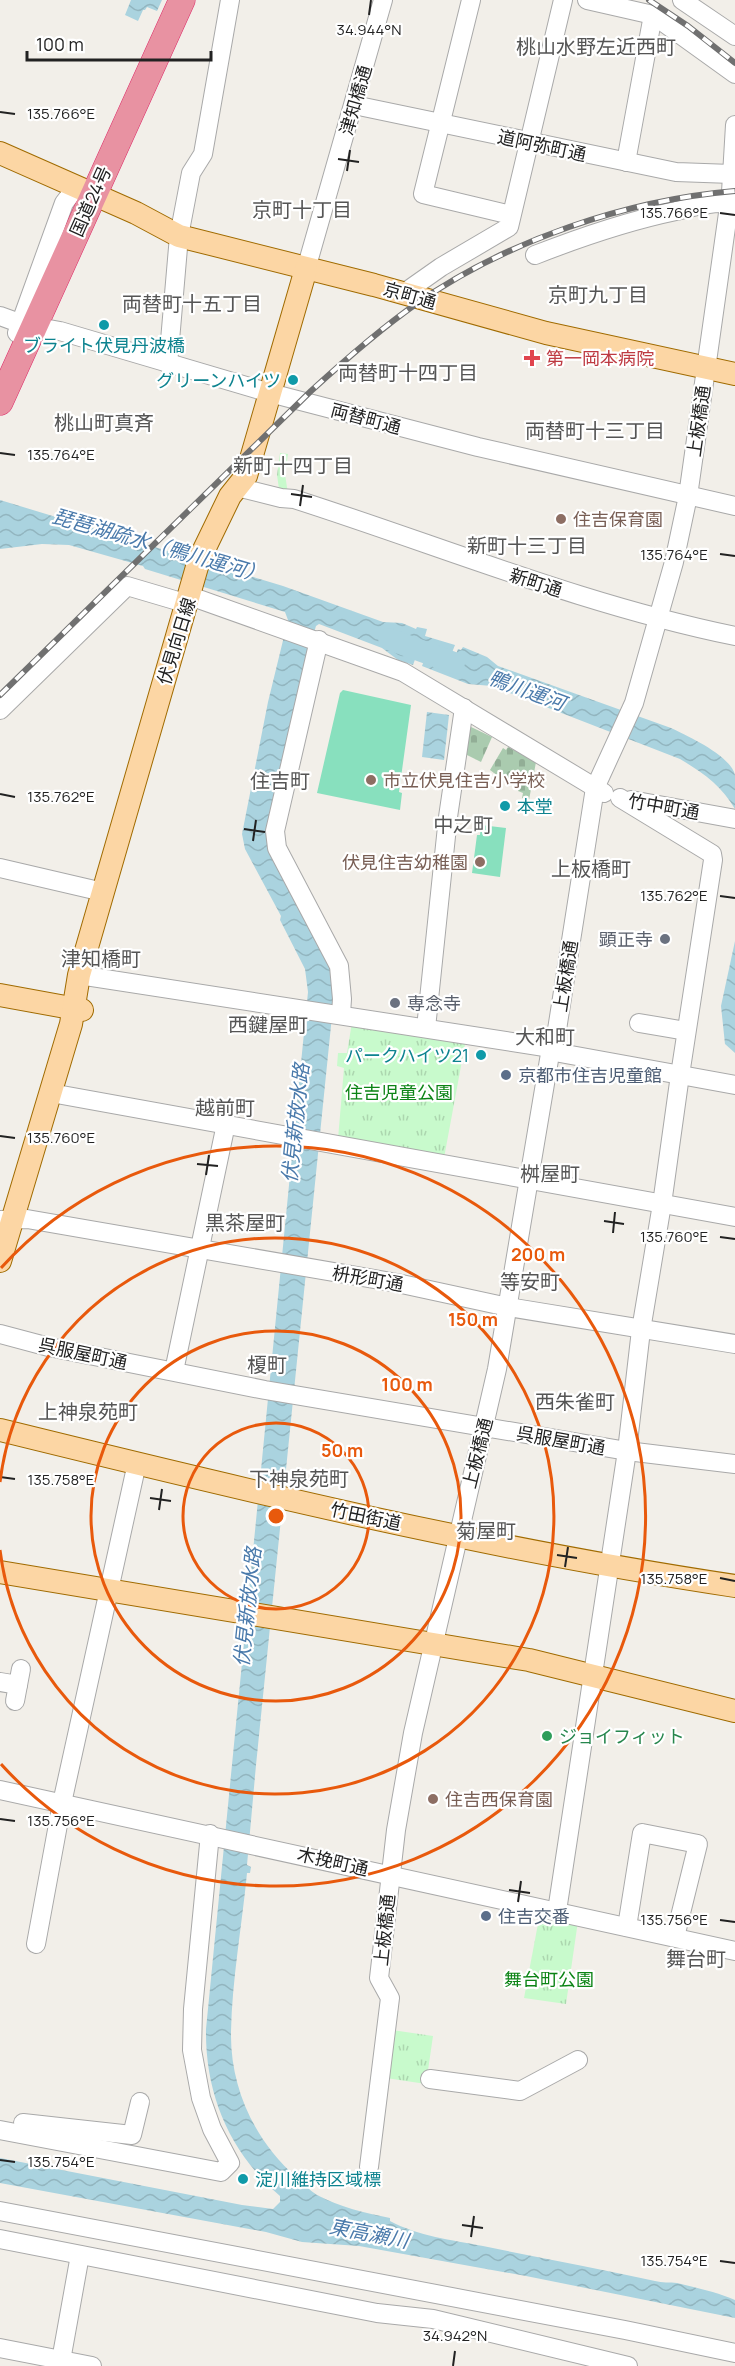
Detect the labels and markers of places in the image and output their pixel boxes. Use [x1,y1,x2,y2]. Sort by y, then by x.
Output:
marker: ブライト伏見丹波橋 [97,318,111,332]
place label: ブライト伏見丹波橋 [23,333,185,357]
place label: 第一岡本病院 [546,346,654,370]
marker: 第一岡本病院 [523,349,541,367]
place label: グリーンハイツ [156,368,281,392]
marker: グリーンハイツ [286,373,300,387]
place label: 住吉保育園 [573,507,663,531]
marker: 住吉保育園 [554,512,568,526]
place label: 市立伏見住吉小学校 [383,768,545,792]
marker: 市立伏見住吉小学校 [364,773,378,787]
place label: 本堂 [517,794,553,818]
marker: 本堂 [498,799,512,813]
place label: 伏見住吉幼稚園 [342,850,468,874]
marker: 伏見住吉幼稚園 [473,855,487,869]
place label: 顕正寺 [599,927,653,951]
marker: 顕正寺 [658,932,672,946]
place label: 専念寺 [407,991,461,1015]
marker: 専念寺 [388,996,402,1010]
place label: パークハイツ21 [345,1043,469,1067]
marker: パークハイツ21 [474,1048,488,1062]
place label: 京都市住吉児童館 [518,1063,662,1087]
marker: 京都市住吉児童館 [499,1068,513,1082]
centre of rings [266,1506,286,1526]
place label: ジョイフィット [559,1724,685,1748]
marker: ジョイフィット [540,1729,554,1743]
place label: 住吉西保育園 [445,1787,553,1811]
marker: 住吉西保育園 [426,1792,440,1806]
place label: 住吉交番 [498,1904,570,1928]
marker: 住吉交番 [479,1909,493,1923]
place label: 淀川維持区域標 [255,2167,381,2191]
marker: 淀川維持区域標 [236,2172,250,2186]

